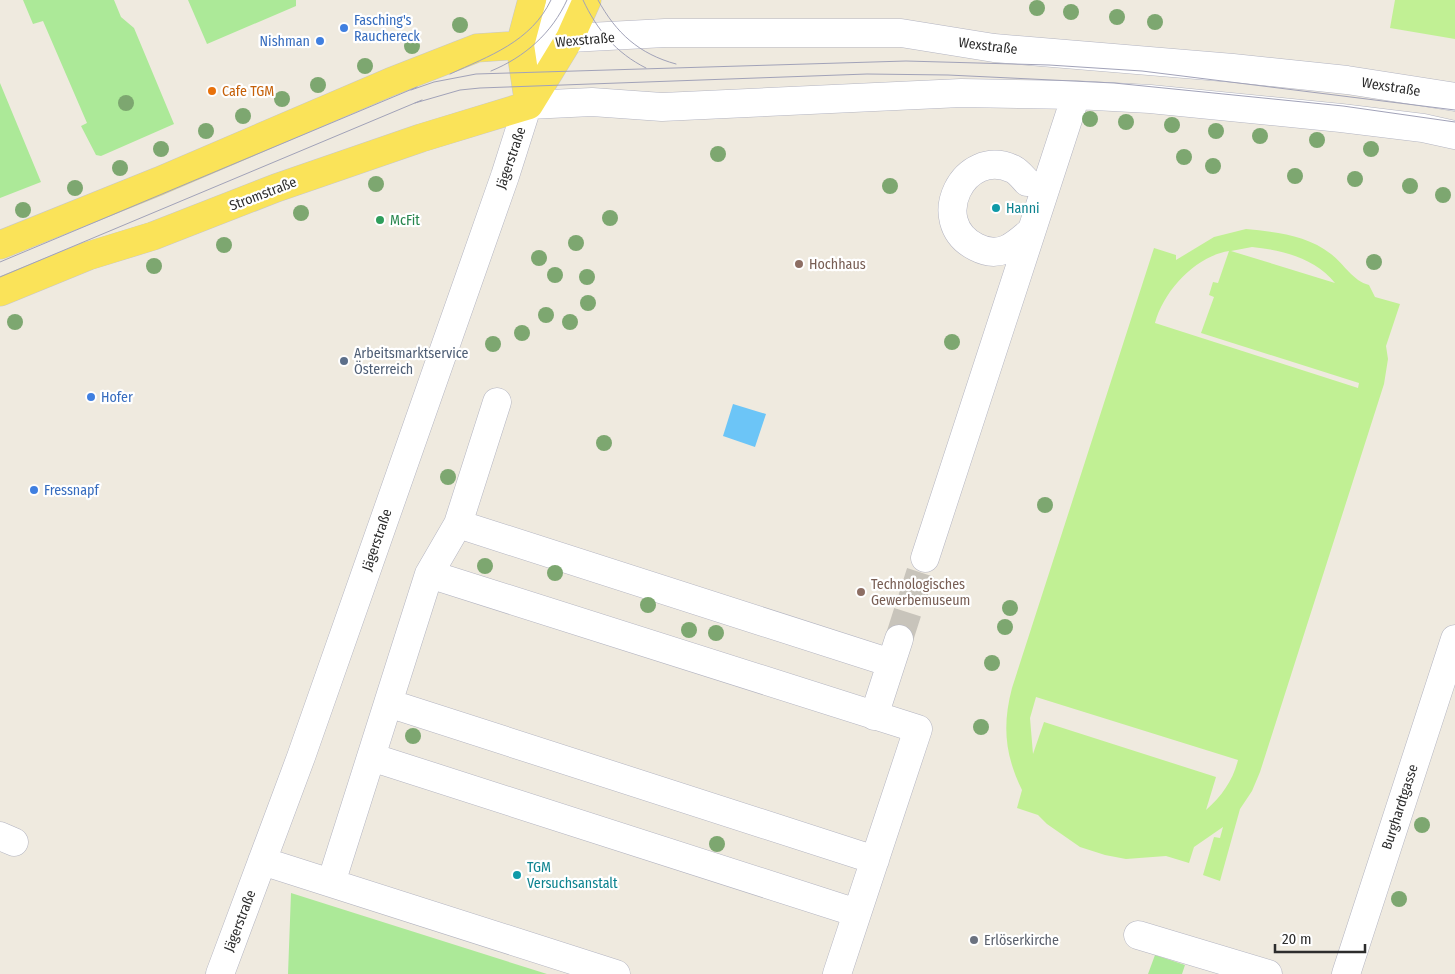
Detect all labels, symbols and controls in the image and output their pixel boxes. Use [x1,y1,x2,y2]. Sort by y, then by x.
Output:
place label: Fasching's Rauchereck [354,12,420,45]
marker: Fasching's Rauchereck [338,22,350,34]
street label: Wexstraße [555,29,615,51]
place label: Nishman [260,33,310,50]
street label: Wexstraße [957,34,1019,58]
marker: Nishman [314,35,326,47]
street label: Wexstraße [1360,74,1422,100]
place label: Cafe TGM [222,83,274,100]
marker: Cafe TGM [206,85,218,97]
street label: Jägerstraße [492,125,530,191]
street label: Stromstraße [227,173,299,215]
place label: Hanni [1006,200,1040,217]
marker: Hanni [990,202,1002,214]
place label: McFit [390,212,420,229]
marker: McFit [374,214,386,226]
place label: Hochhaus [809,256,866,273]
marker: Hochhaus [793,258,805,270]
place label: Arbeitsmarktservice Österreich [354,345,469,378]
marker: Arbeitsmarktservice Österreich [338,355,350,367]
place label: Hofer [101,389,133,406]
marker: Hofer [85,391,97,403]
place label: Fressnapf [44,482,101,499]
marker: Fressnapf [28,484,40,496]
street label: Jägerstraße [358,507,396,573]
place label: Technologisches Gewerbemuseum [871,576,970,609]
marker: Technologisches Gewerbemuseum [855,586,867,598]
street label: Burghardtgasse [1378,762,1422,852]
place label: TGM Versuchsanstalt [527,859,618,892]
marker: TGM Versuchsanstalt [511,869,523,881]
street label: Jägerstraße [220,888,260,954]
scale bar [1275,922,1365,954]
text: 20 m [1282,930,1312,948]
place label: Erlöserkirche [984,932,1059,949]
marker: Erlöserkirche [968,934,980,946]

